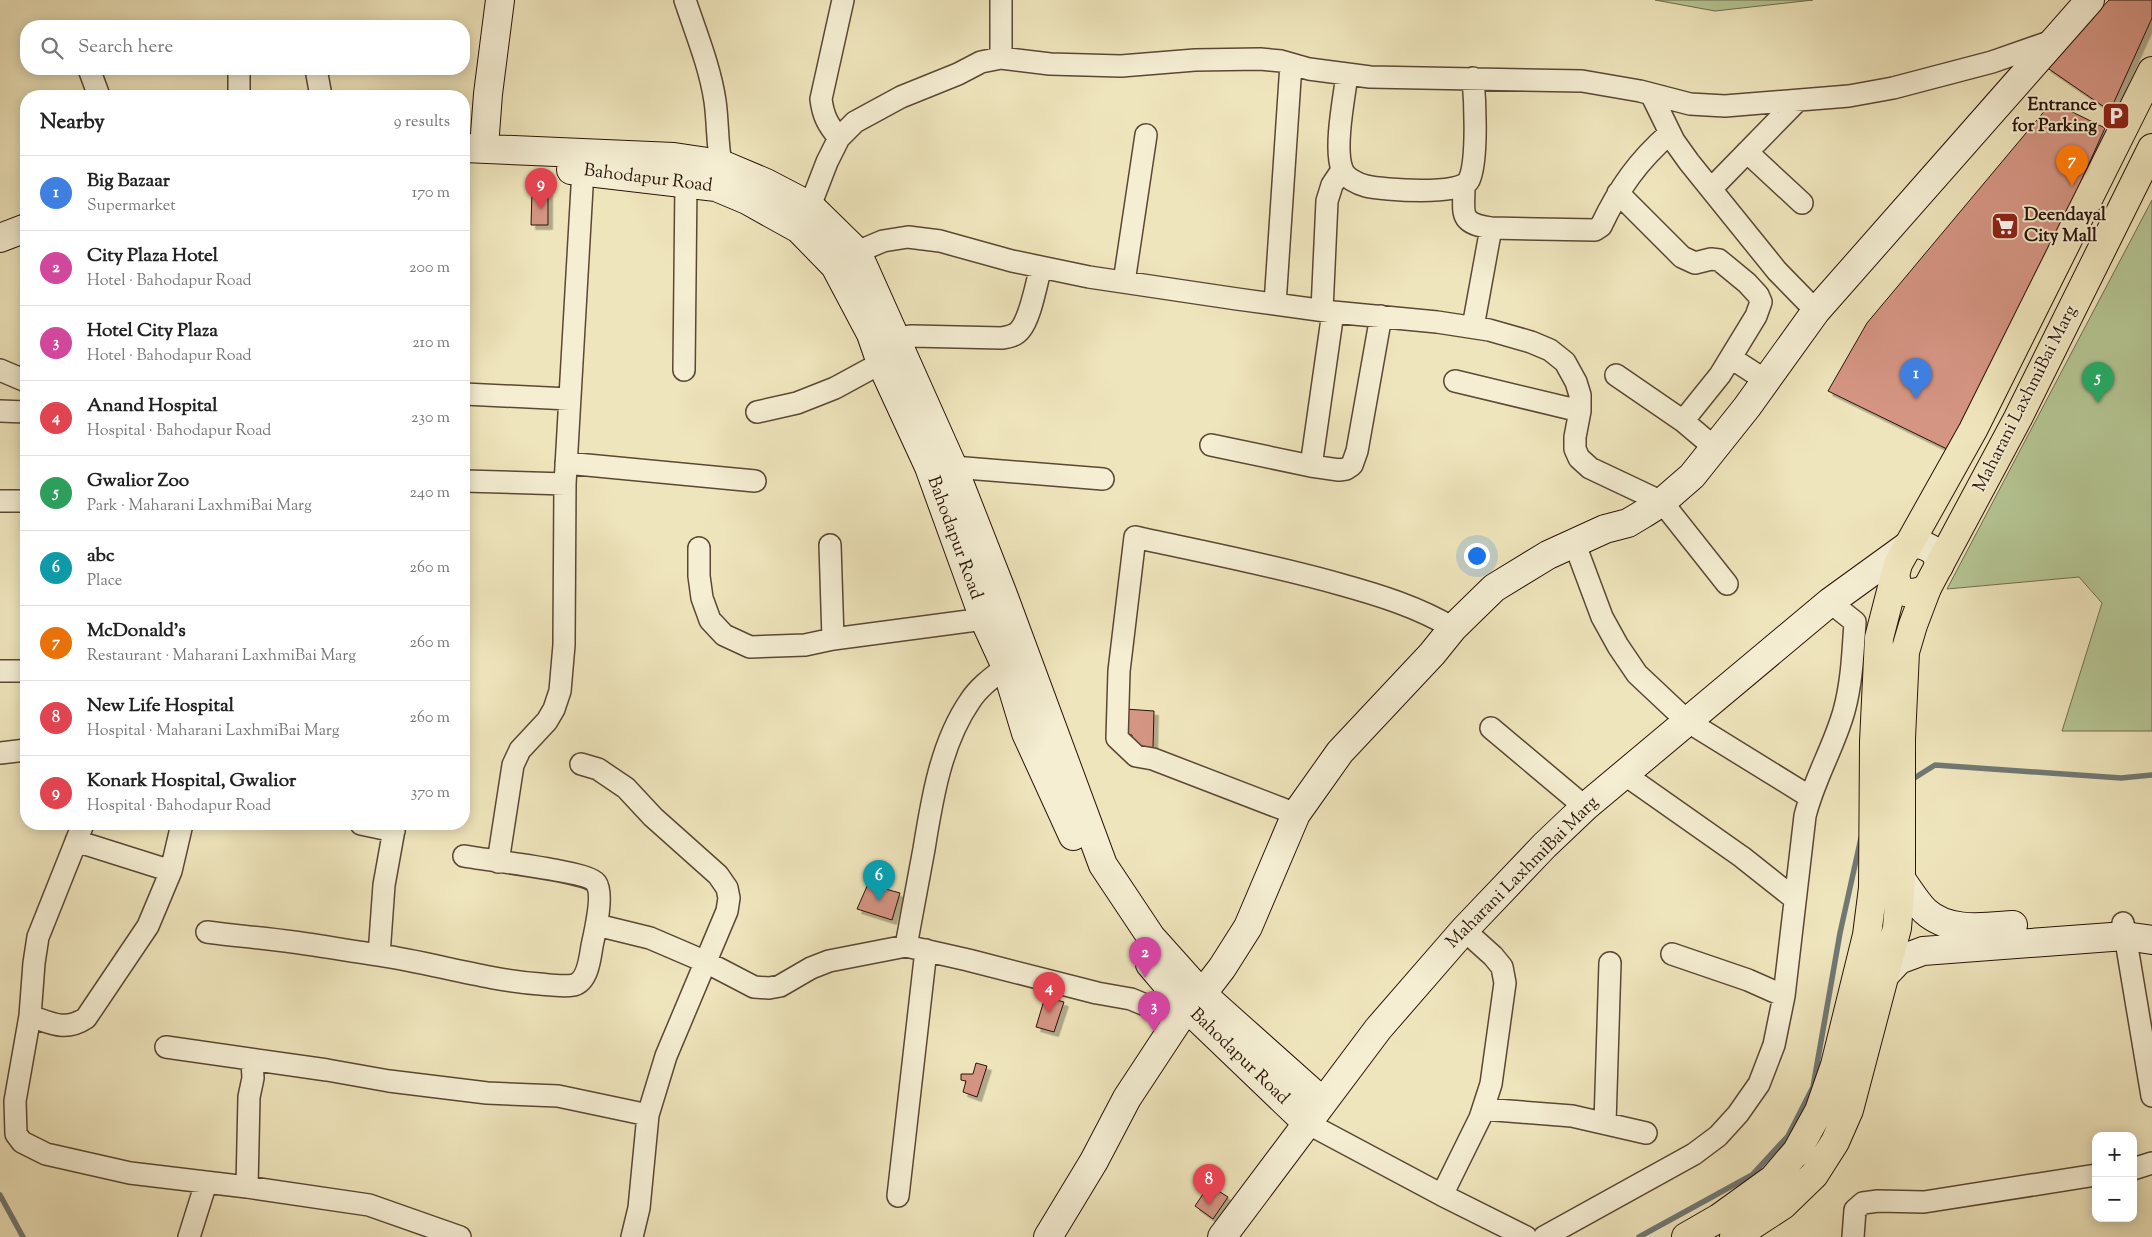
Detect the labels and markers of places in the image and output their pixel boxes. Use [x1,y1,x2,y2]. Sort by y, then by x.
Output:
place label: Entrance for Parking [2012,93,2098,140]
parking icon: Entrance for Parking [2101,101,2131,131]
pin: 7 [2056,145,2088,186]
pin: 9 [525,168,557,209]
place label: Deendayal City Mall [2024,203,2107,250]
supermarket icon: Deendayal City Mall [1990,211,2020,241]
pin: 1 [1900,358,1932,399]
pin: 5 [2082,362,2114,403]
pin: 6 [863,860,895,901]
pin: 2 [1129,937,1161,978]
pin: 4 [1033,972,1065,1013]
pin: 3 [1138,991,1170,1032]
pin: 8 [1193,1164,1225,1205]

